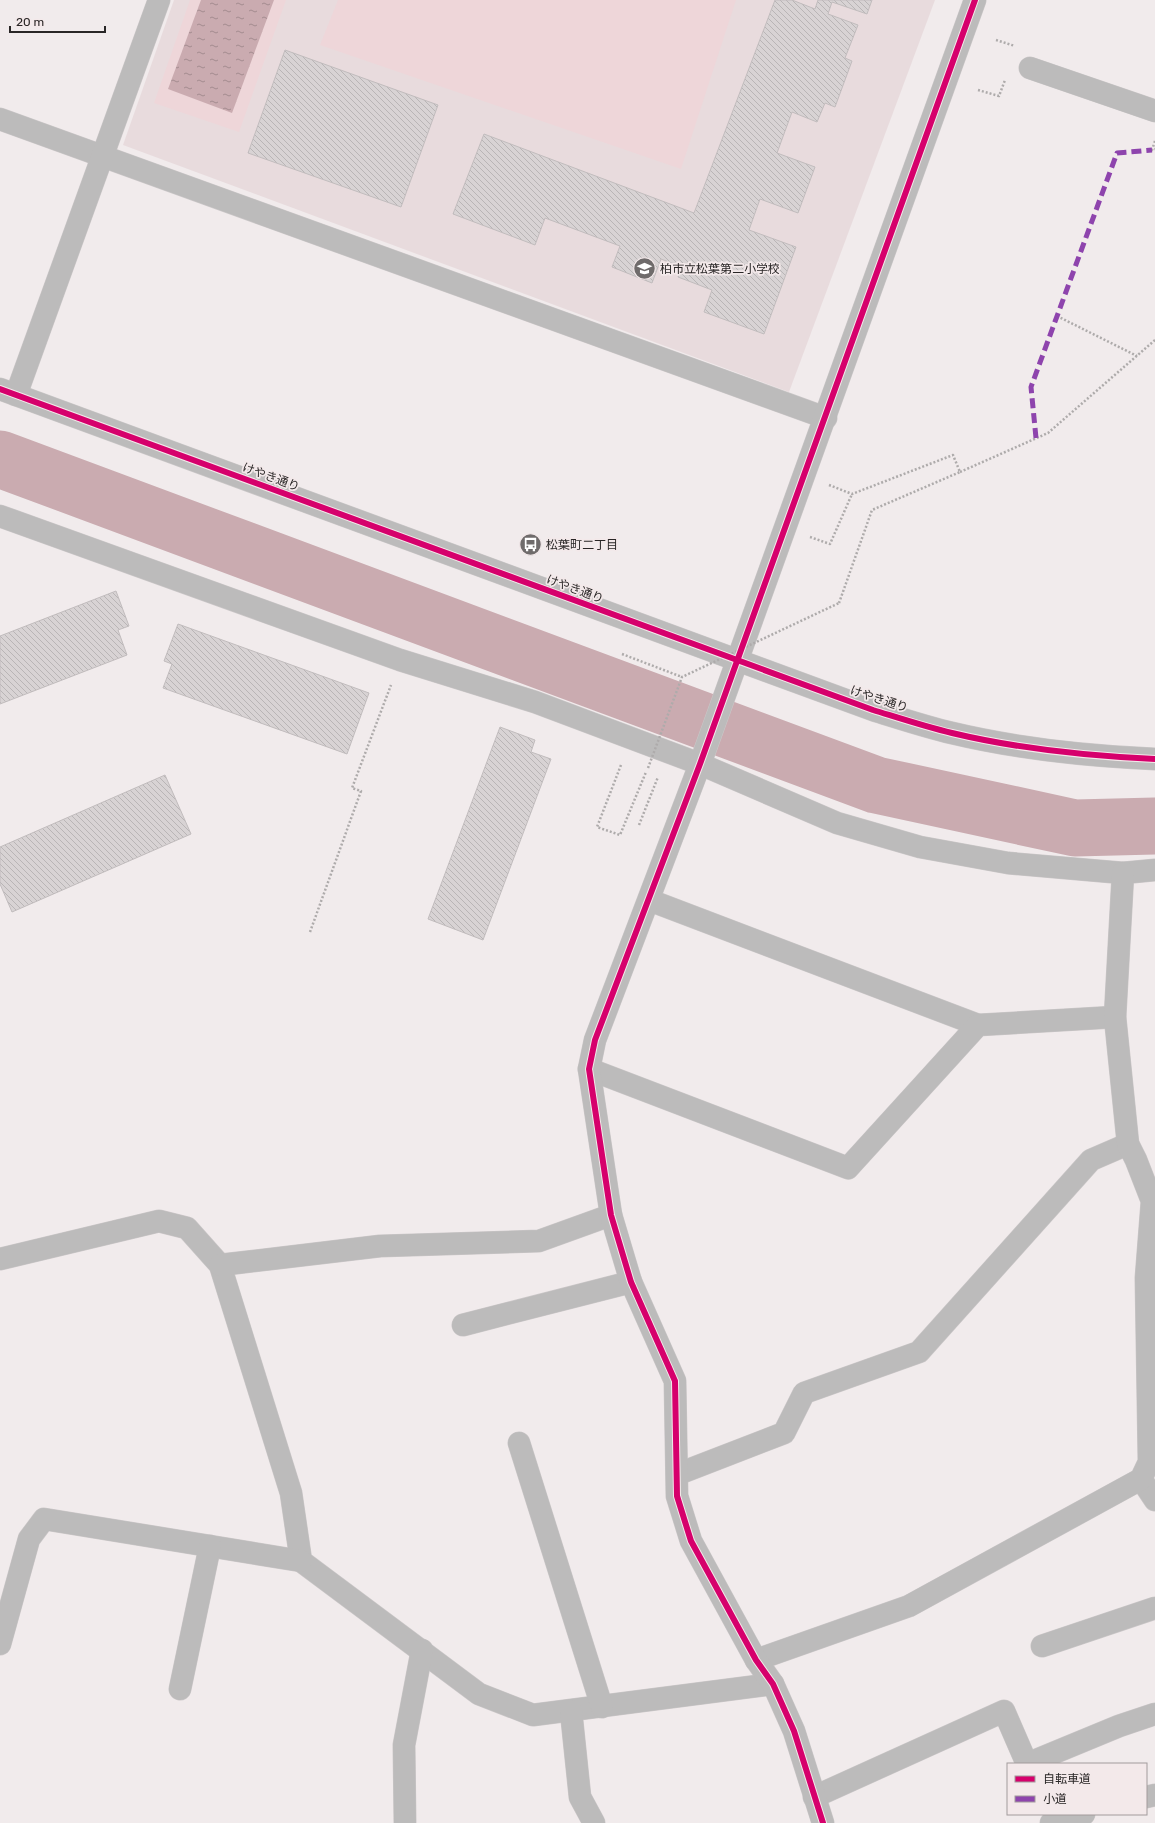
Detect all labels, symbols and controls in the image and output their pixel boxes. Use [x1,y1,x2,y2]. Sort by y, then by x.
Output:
scale bar [10,8,105,34]
text: 20 m [16,15,44,29]
school or university icon: 柏市立松葉第二小学校 [632,256,658,282]
place label: 柏市立松葉第二小学校 [660,262,780,276]
street label: けやき通り [240,460,302,494]
bus stop icon: 松葉町二丁目 [518,532,544,558]
place label: 松葉町二丁目 [546,538,618,552]
street label: けやき通り [544,572,606,606]
street label: けやき通り [848,683,910,715]
legend [1007,1763,1147,1815]
text: 自転車道 [1043,1772,1091,1786]
text: 小道 [1043,1792,1067,1806]

